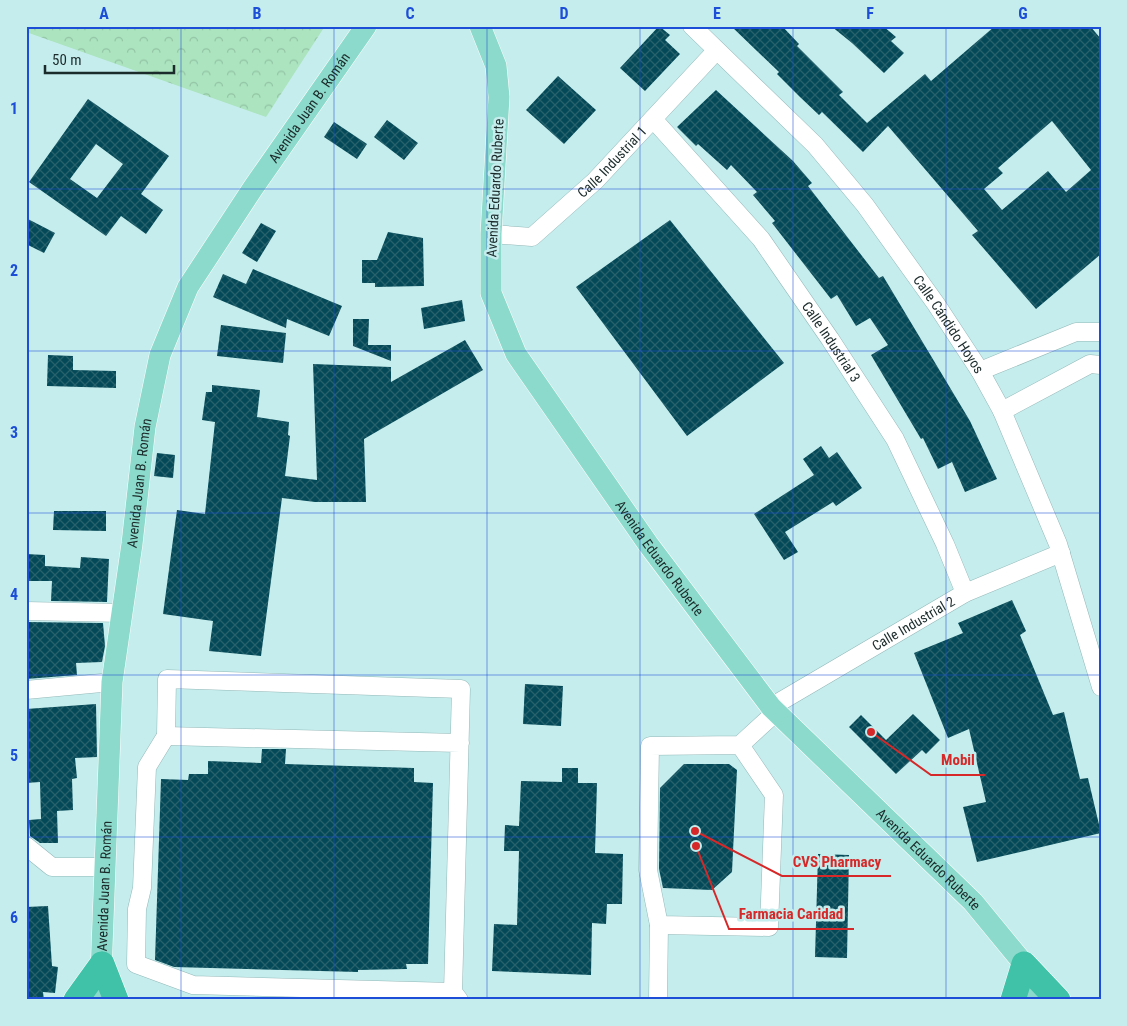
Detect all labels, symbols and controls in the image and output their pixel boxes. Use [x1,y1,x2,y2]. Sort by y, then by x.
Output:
text: A [99,4,109,23]
text: B [253,4,262,23]
text: C [405,4,415,23]
text: D [559,4,569,23]
text: E [713,4,721,23]
text: F [866,4,874,23]
text: G [1018,4,1028,23]
scale bar [45,42,174,74]
street label: Avenida Juan B. Román [265,49,353,166]
text: 50 m [52,51,82,69]
text: 1 [10,99,18,118]
street label: Avenida Eduardo Ruberte [483,118,507,258]
street label: Calle Industrial 1 [574,123,650,201]
text: 2 [10,261,18,280]
street label: Calle Cándido Hoyos [910,272,987,376]
street label: Calle Industrial 3 [799,299,864,385]
street label: Avenida Juan B. Román [124,417,155,549]
text: 3 [10,423,18,442]
street label: Avenida Eduardo Ruberte [612,497,707,619]
text: 4 [10,585,18,604]
street label: Calle Industrial 2 [869,593,957,654]
callout: Mobil [931,745,985,775]
text: 5 [10,746,18,765]
text: Mobil [941,751,975,769]
street label: Avenida Eduardo Ruberte [873,805,984,913]
street label: Avenida Juan B. Román [94,821,115,952]
callout: CVS Pharmacy [782,846,891,876]
text: CVS Pharmacy [793,853,882,871]
callout: Farmacia Caridad [729,899,854,929]
text: Farmacia Caridad [739,905,843,923]
text: 6 [10,908,18,927]

